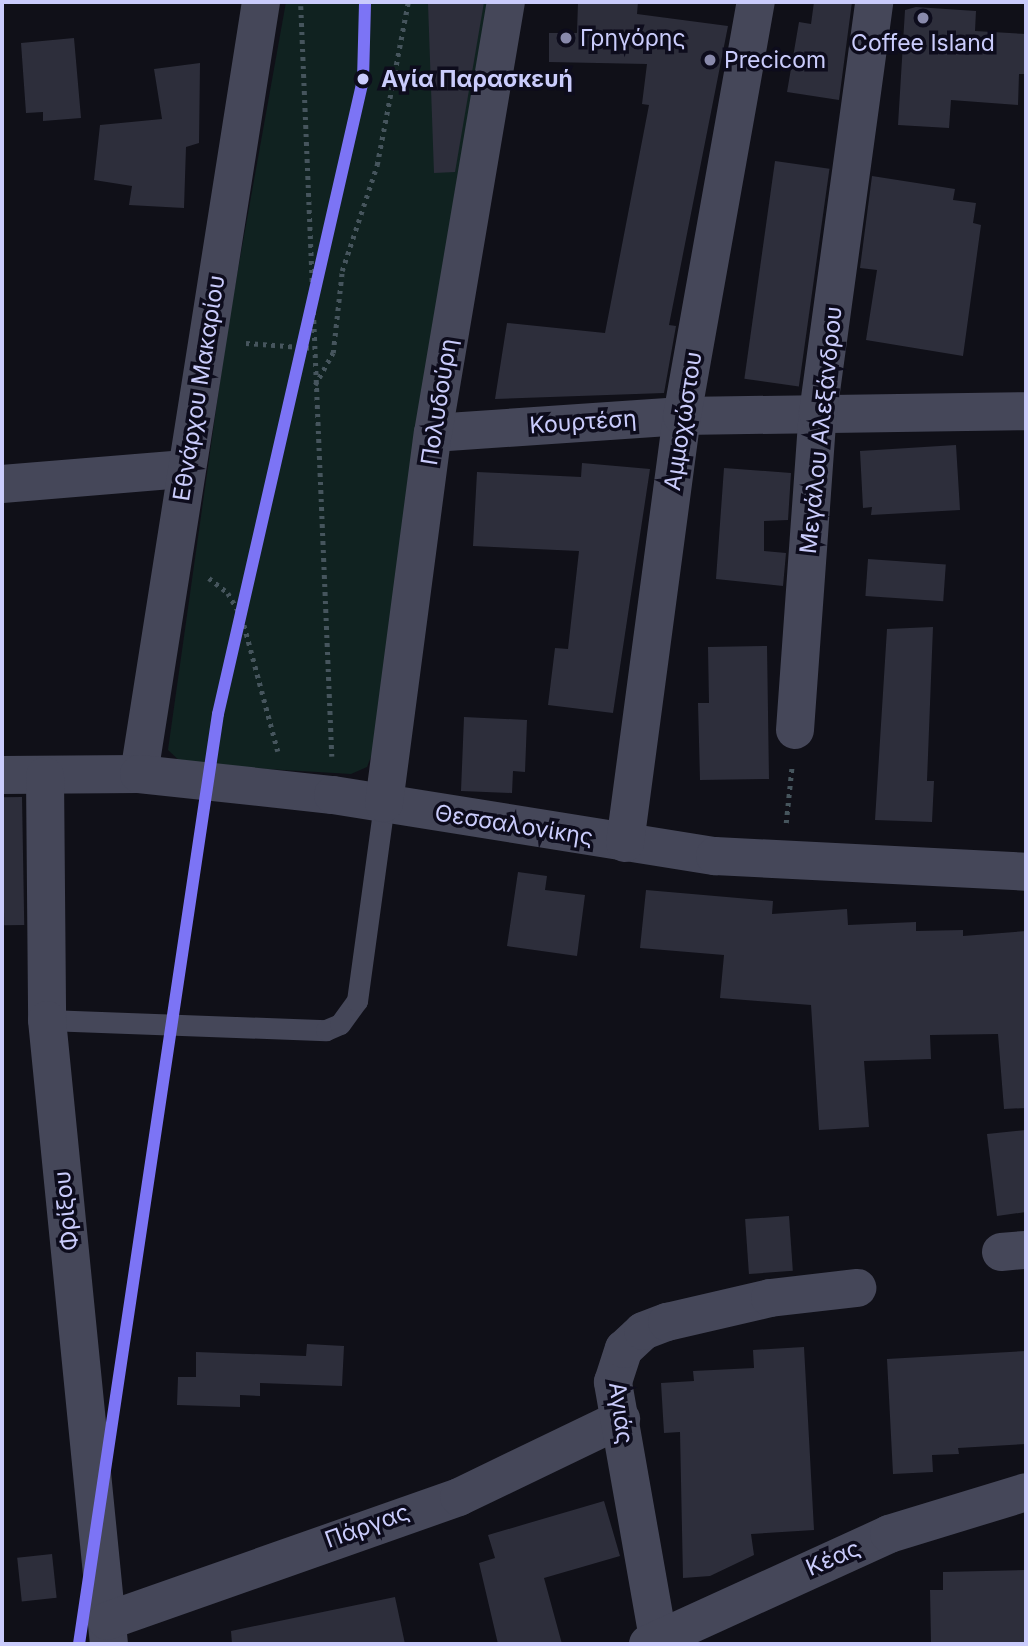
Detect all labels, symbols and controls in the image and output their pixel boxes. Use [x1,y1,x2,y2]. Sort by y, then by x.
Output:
marker: Coffee Island [915,10,931,26]
place label: Γρηγόρης [580,24,685,52]
place label: Coffee Island [851,29,995,57]
marker: Γρηγόρης [558,30,574,46]
place label: Precicom [724,46,826,74]
marker: Precicom [702,52,718,68]
place label: Αγία Παρασκευή [381,65,573,93]
marker: Αγία Παρασκευή [351,67,375,91]
street label: Εθνάρχου Μακαρίου [168,273,230,503]
street label: Μεγάλου Αλεξάνδρου [794,305,848,555]
street label: Πολυδούρη [415,337,463,467]
street label: Αμμοχώστου [658,350,708,492]
street label: Κουρτέση [528,404,638,440]
street label: Θεσσαλονίκης [433,799,595,851]
street label: Φρίξου [48,1170,84,1252]
street label: Αγιάς [603,1380,639,1446]
street label: Πάργας [321,1498,413,1554]
street label: Κέας [802,1534,864,1582]

